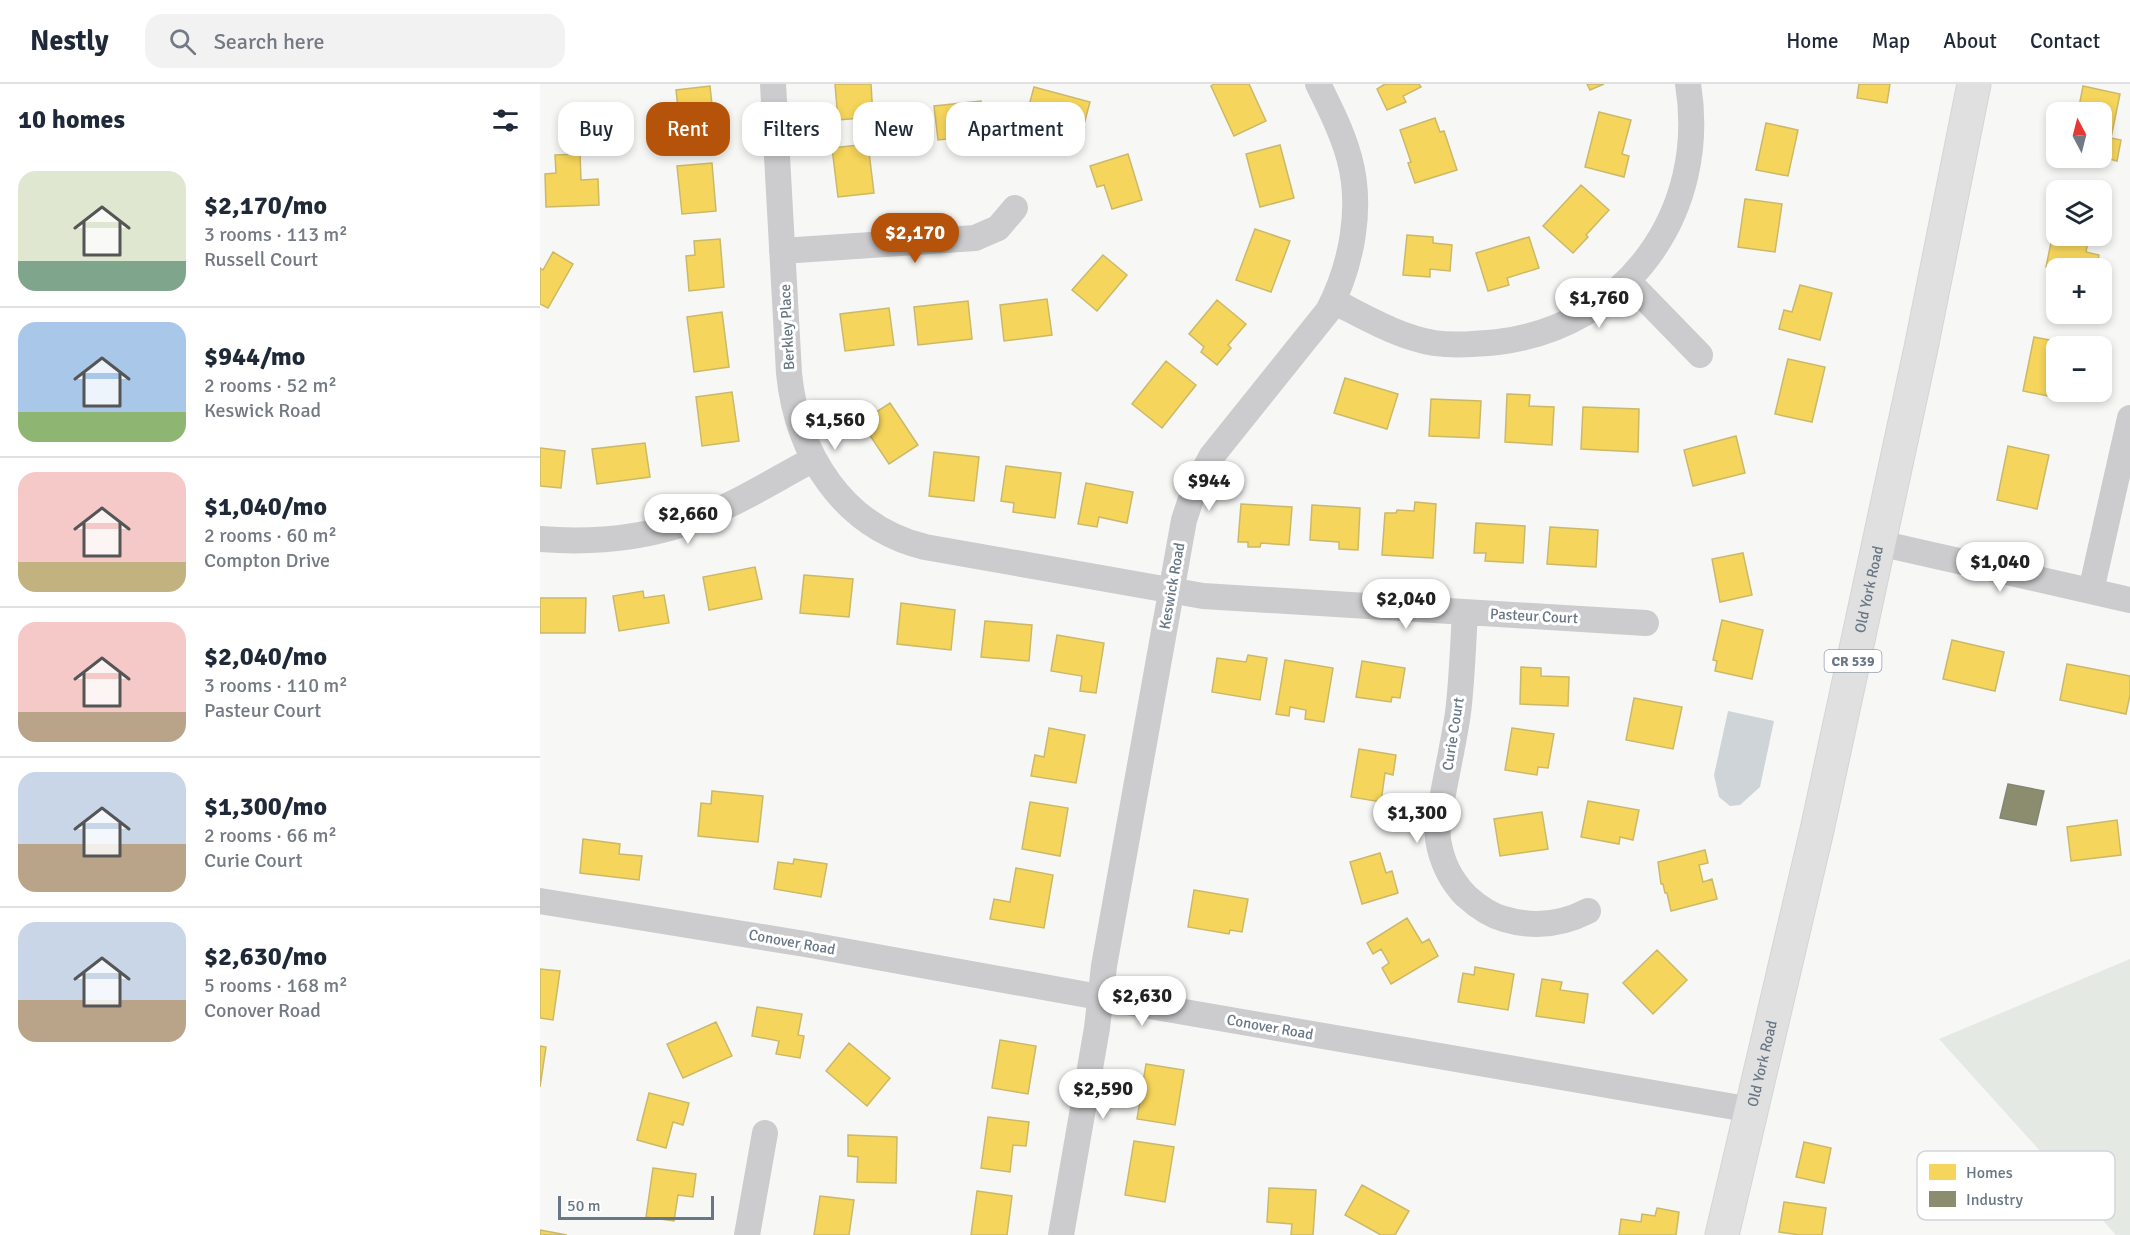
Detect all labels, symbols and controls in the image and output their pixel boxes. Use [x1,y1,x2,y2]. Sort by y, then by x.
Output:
search box [145,14,565,68]
text: Nestly [30,24,109,58]
icon: search [166,25,199,58]
text: Search here [214,28,325,55]
text: Home [1786,28,1839,54]
text: Map [1872,28,1910,54]
text: About [1943,28,1997,54]
text: Contact [2030,28,2100,54]
chip: Buy [558,102,634,156]
chip: Rent [646,102,730,156]
chip: Filters [742,102,841,156]
chip: New [853,102,934,156]
chip: Apartment [946,102,1085,156]
north arrow [2046,102,2112,168]
map controls [2046,102,2112,402]
text: 10 homes [18,104,125,136]
icon: filters [489,104,522,137]
button: layers [2046,180,2112,246]
text: $2,170/mo [204,190,327,222]
icon: home [66,195,138,267]
pin: $2,170 [866,213,964,264]
text: $2,170 [885,220,945,245]
text: 3 rooms · 113 m² [204,222,348,247]
text: Russell Court [204,247,318,272]
button: + [2046,258,2112,324]
pin: $1,760 [1550,278,1648,329]
street label: Berkley Place [776,283,798,371]
text: $1,760 [1569,285,1629,310]
button: − [2046,336,2112,402]
text: $944/mo [204,341,305,373]
icon: home [66,346,138,418]
text: 2 rooms · 52 m² [204,373,337,398]
text: Keswick Road [204,398,321,423]
pin: $1,560 [786,400,884,451]
text: $1,560 [805,407,865,432]
pin: $944 [1173,461,1245,512]
text: $944 [1187,468,1231,493]
text: $1,040/mo [204,491,327,523]
pin: $2,660 [639,494,737,545]
icon: home [66,496,138,568]
text: $2,660 [658,501,718,526]
text: 2 rooms · 60 m² [204,523,337,548]
street label: Keswick Road [1156,541,1188,631]
pin: $1,040 [1951,542,2049,593]
street label: Old York Road [1851,544,1887,635]
text: Compton Drive [204,548,330,573]
text: $1,040 [1970,549,2030,574]
pin: $2,040 [1357,579,1455,630]
text: $2,040 [1376,586,1436,611]
street label: Pasteur Court [1490,605,1578,627]
text: $2,040/mo [204,641,327,673]
icon: home [66,646,138,718]
road number: CR 539 [1824,650,1882,672]
text: 3 rooms · 110 m² [204,673,348,698]
street label: Curie Court [1438,696,1468,772]
text: Pasteur Court [204,698,321,723]
text: $1,300/mo [204,791,327,823]
pin: $1,300 [1368,793,1466,844]
icon: home [66,796,138,868]
text: $1,300 [1387,800,1447,825]
text: 2 rooms · 66 m² [204,823,337,848]
text: Curie Court [204,848,303,873]
street label: Conover Road [747,926,837,958]
text: $2,630/mo [204,941,327,973]
icon: home [66,946,138,1018]
text: 5 rooms · 168 m² [204,973,348,998]
pin: $2,630 [1093,976,1191,1027]
text: $2,630 [1112,983,1172,1008]
text: Conover Road [204,998,321,1023]
street label: Conover Road [1225,1011,1315,1043]
street label: Old York Road [1743,1018,1781,1109]
pin: $2,590 [1054,1069,1152,1120]
text: $2,590 [1073,1076,1133,1101]
legend [1917,1151,2115,1220]
text: Homes [1966,1163,2013,1183]
text: Industry [1966,1190,2024,1210]
scale bar [558,1193,714,1220]
text: 50 m [567,1196,601,1216]

